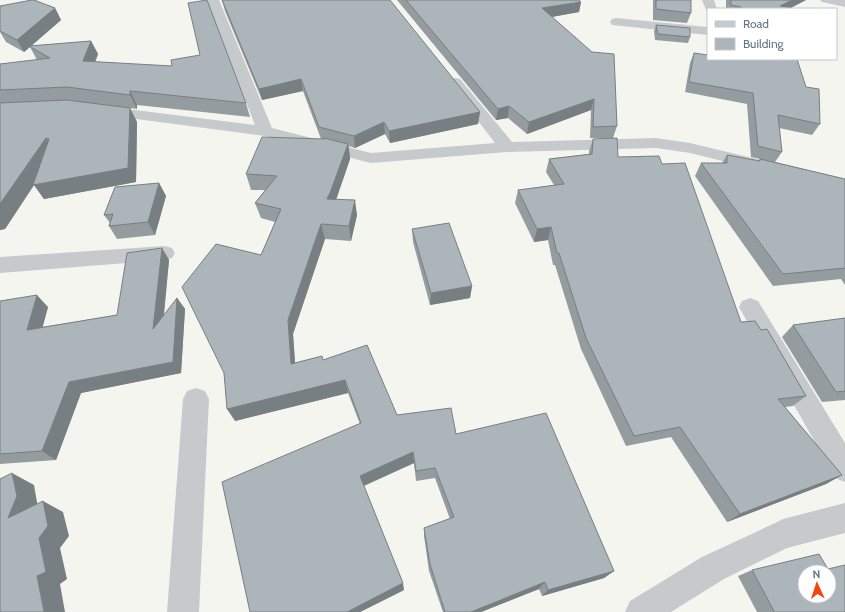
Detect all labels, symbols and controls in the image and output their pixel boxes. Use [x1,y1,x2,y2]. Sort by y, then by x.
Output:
legend [707,8,837,60]
text: Road [743,16,769,31]
text: Building [743,36,785,51]
north arrow [797,564,837,604]
text: N [812,567,821,581]

